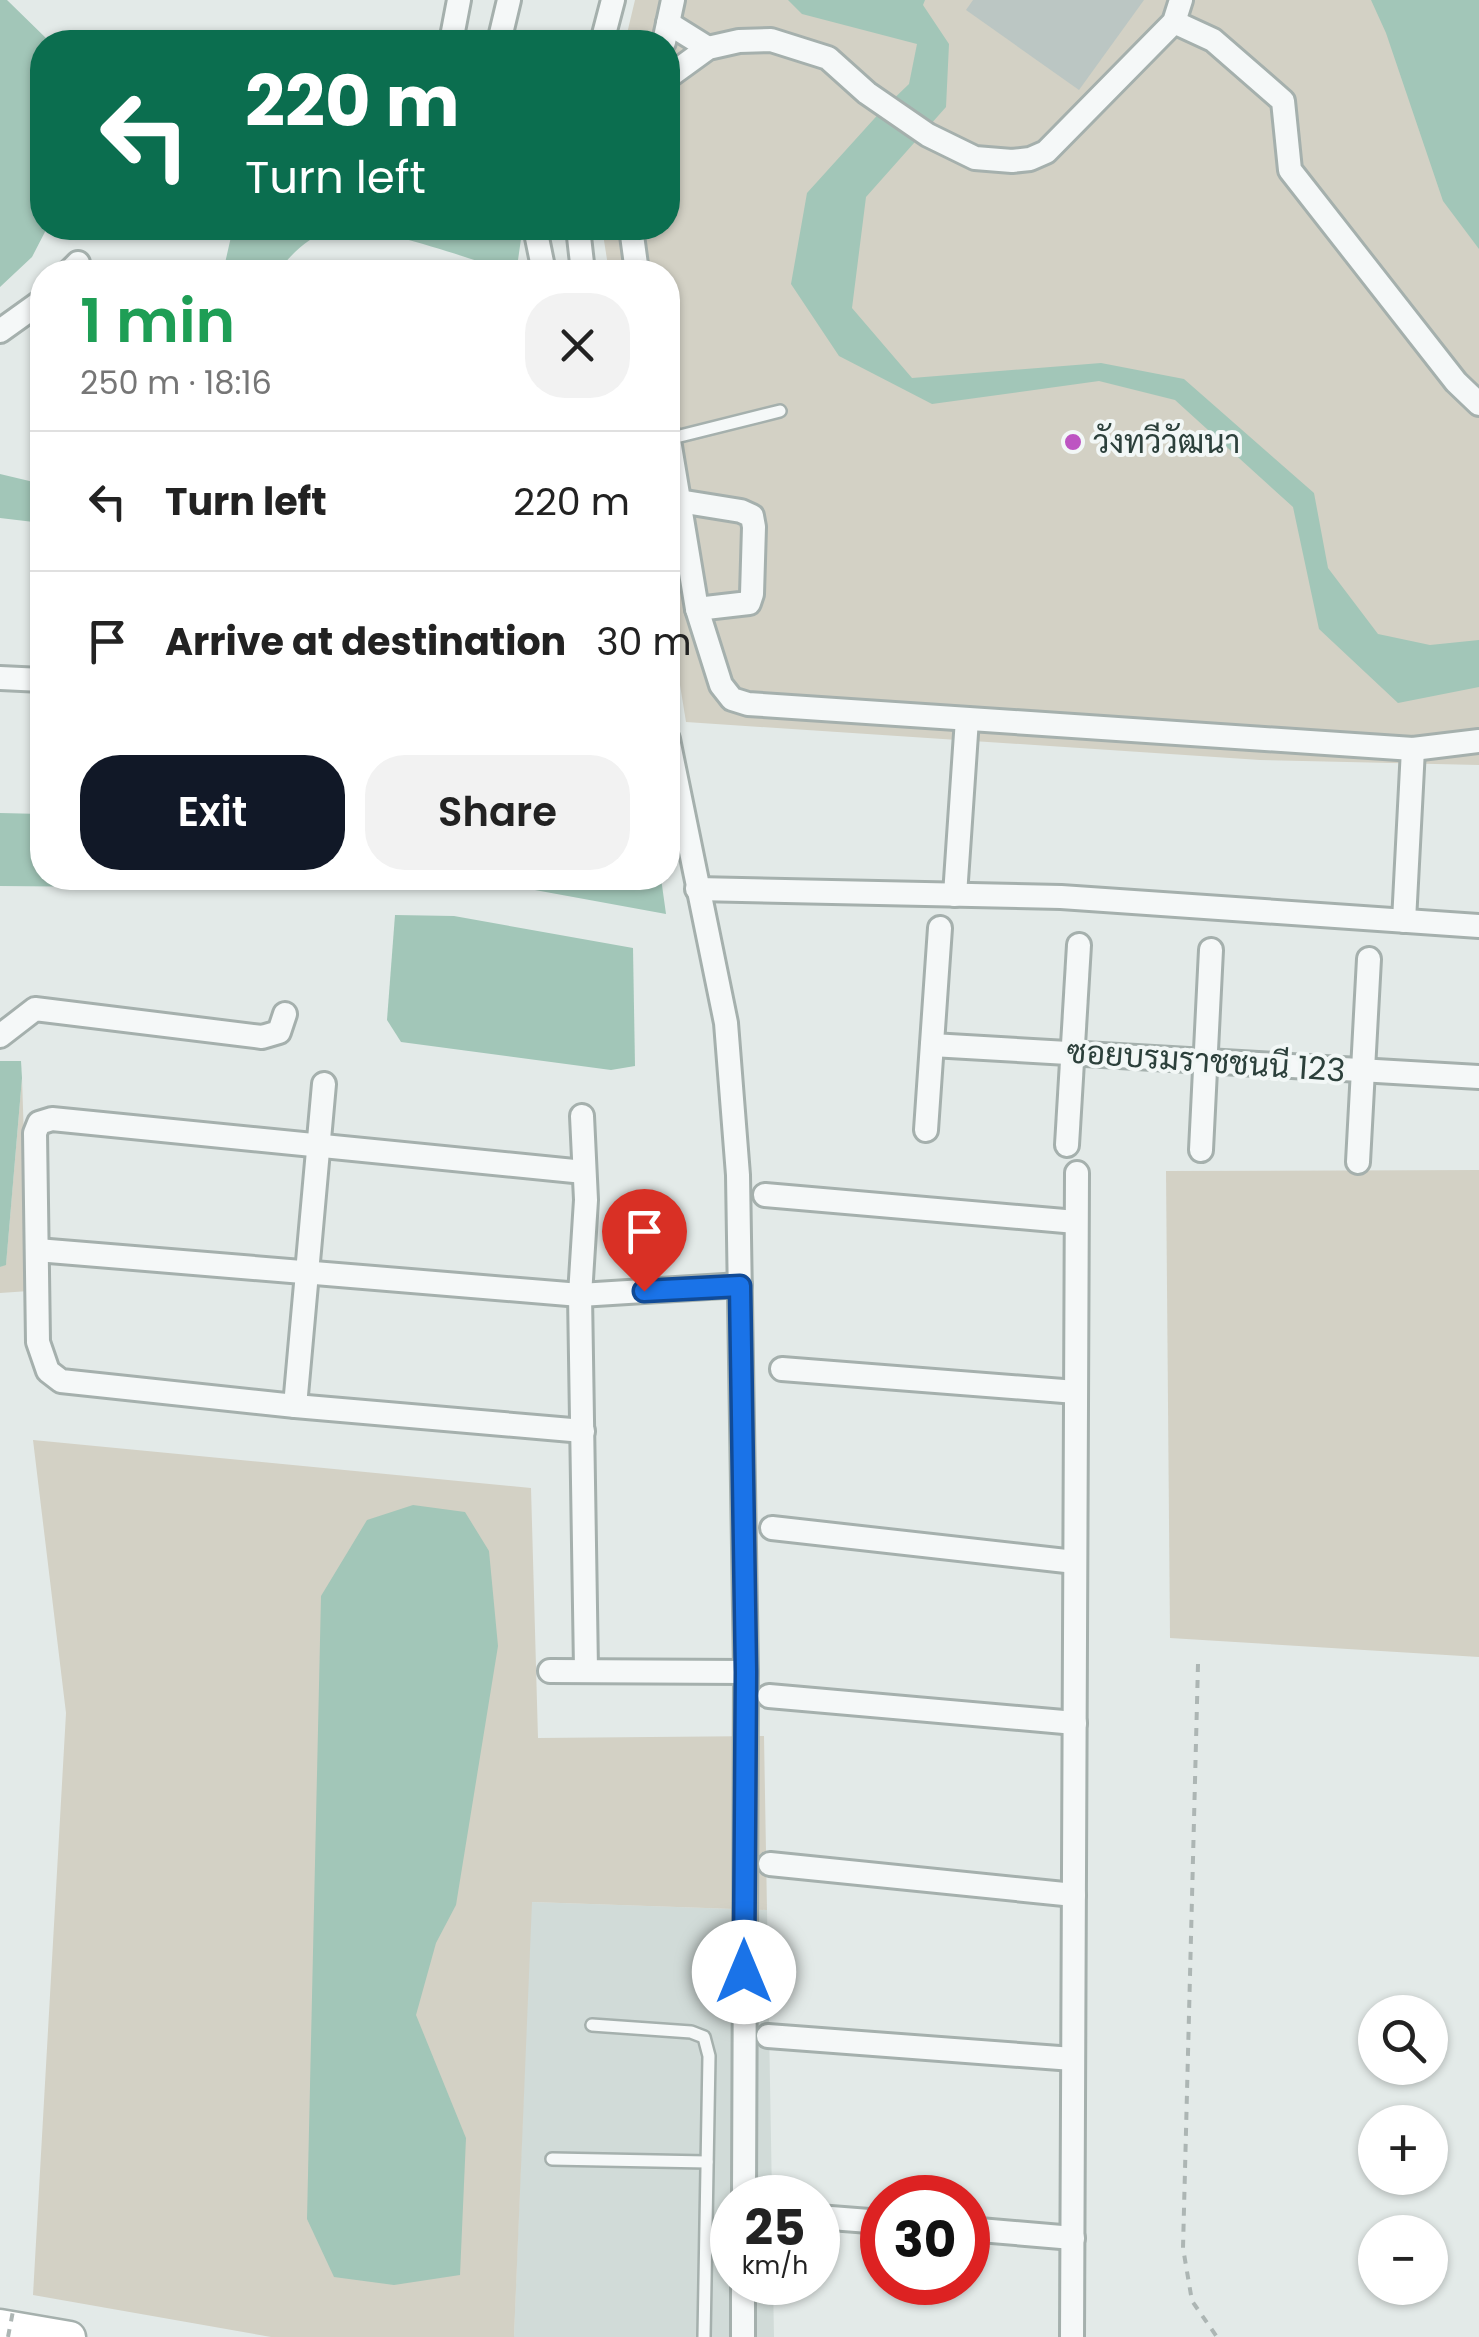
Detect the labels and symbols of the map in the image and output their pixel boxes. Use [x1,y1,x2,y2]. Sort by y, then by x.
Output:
place label: วังทวีวัฒนา [1093,419,1240,464]
marker: วังทวีวัฒนา [1062,431,1084,453]
street label: ซอยบรมราชชนนี 123 [1065,1028,1347,1093]
pin [602,1189,687,1292]
position arrow [692,1920,796,2024]
speed limit sign: 30 [860,2175,990,2305]

